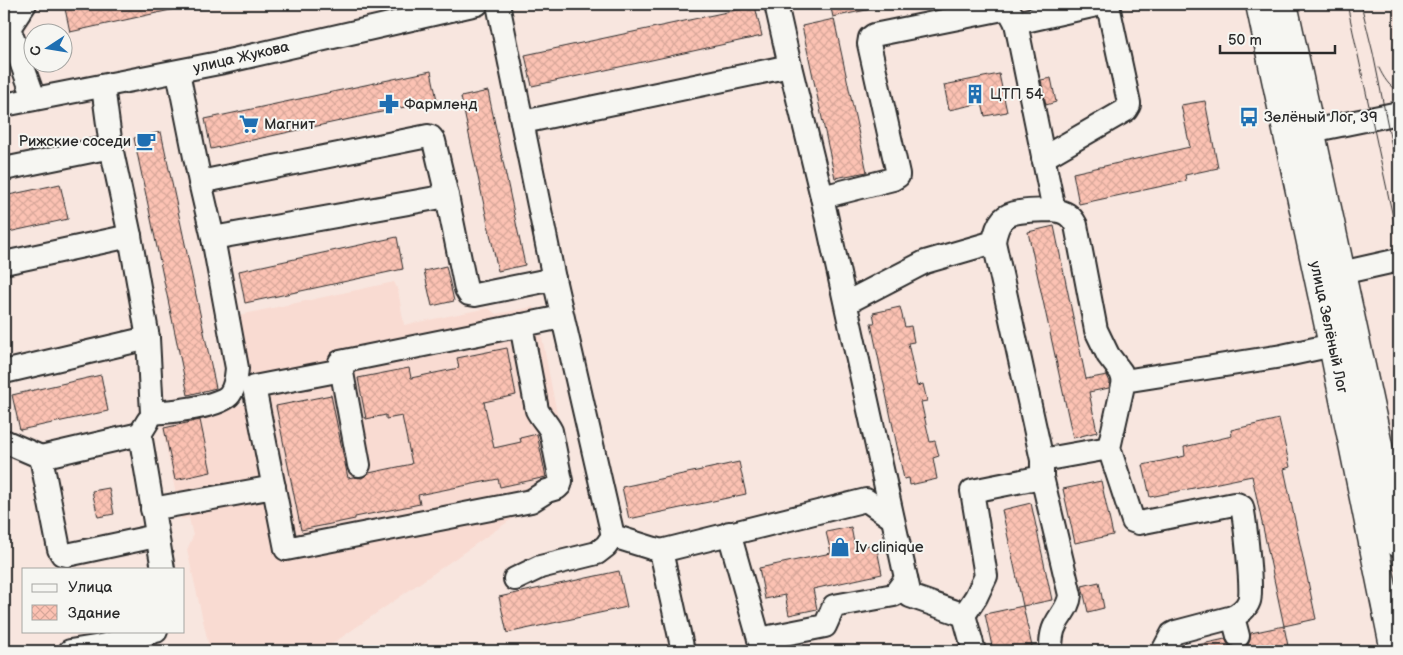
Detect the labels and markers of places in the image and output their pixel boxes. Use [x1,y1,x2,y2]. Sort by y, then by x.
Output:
building icon: ЦТП 54 [964,83,986,105]
place label: ЦТП 54 [990,85,1043,104]
pharmacy icon: Фармленд [378,93,400,115]
place label: Фармленд [404,95,477,114]
bus stop icon: Зелёный Лог, 39 [1238,106,1260,128]
place label: Зелёный Лог, 39 [1264,108,1378,127]
supermarket icon: Магнит [238,113,260,135]
place label: Магнит [264,115,315,134]
cafe icon: Рижские соседи [135,130,157,152]
place label: Рижские соседи [18,132,131,151]
shop icon: Iv clinique [829,536,851,558]
place label: Iv clinique [855,538,924,557]

